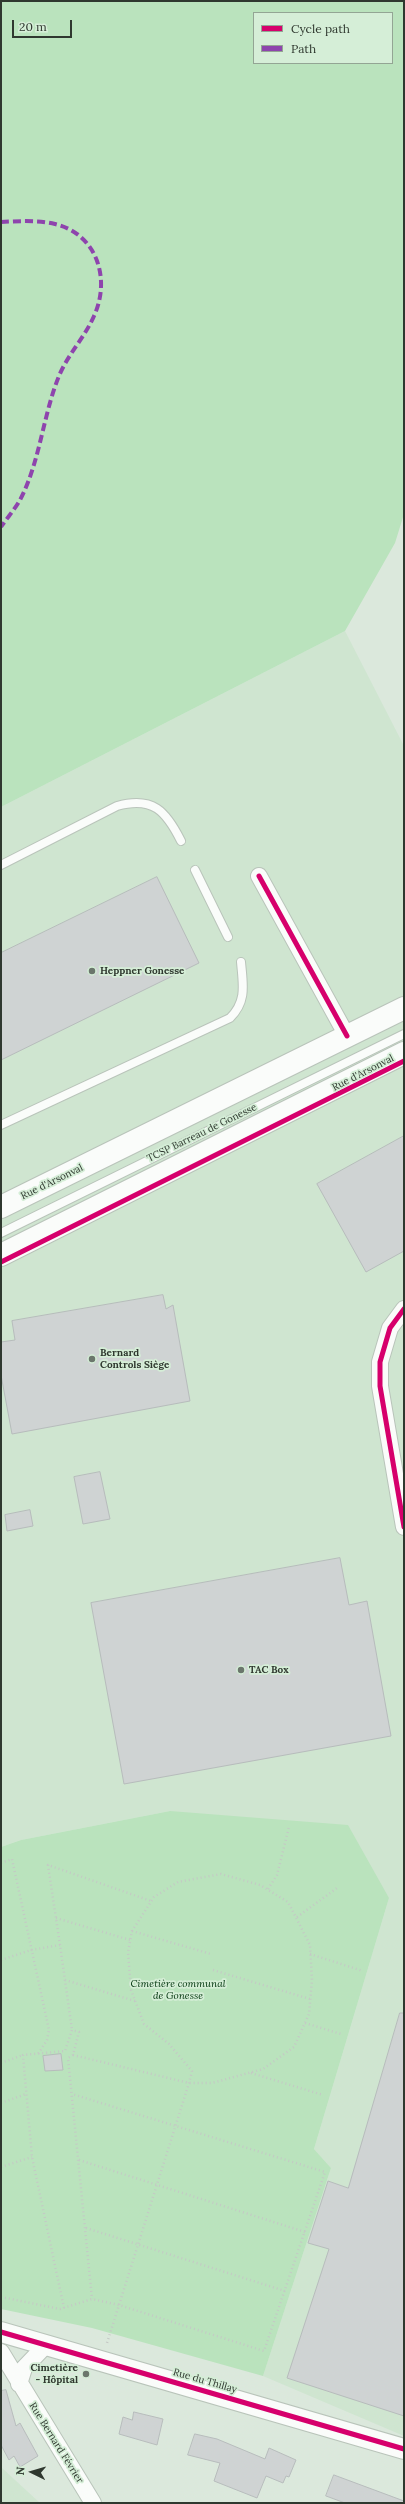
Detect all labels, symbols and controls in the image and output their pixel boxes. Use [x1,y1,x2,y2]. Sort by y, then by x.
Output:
scale bar [14,12,74,38]
legend [253,12,393,64]
text: 20 m [19,19,47,34]
text: Cycle path [291,21,350,36]
text: Path [291,41,316,56]
place label: Heppner Gonesse [100,965,184,977]
marker: Heppner Gonesse [87,966,97,976]
street label: Rue d'Arsonval [330,1052,396,1094]
street label: TCSP Barreau de Gonesse [145,1101,259,1165]
street label: Rue d'Arsonval [19,1162,85,1202]
place label: Bernard Controls Siège [100,1347,169,1370]
marker: Bernard Controls Siège [87,1354,97,1364]
place label: TAC Box [249,1664,289,1676]
marker: TAC Box [236,1665,246,1675]
park label: Cimetière communal de Gonesse [131,1978,225,2002]
place label: Cimetière - Hôpital [30,2362,78,2386]
street label: Rue du Thillay [172,2366,238,2396]
marker: Cimetière - Hôpital [81,2369,91,2379]
street label: Rue Bernard Février [26,2400,86,2486]
north arrow [12,2452,52,2492]
text: N [13,2466,27,2476]

